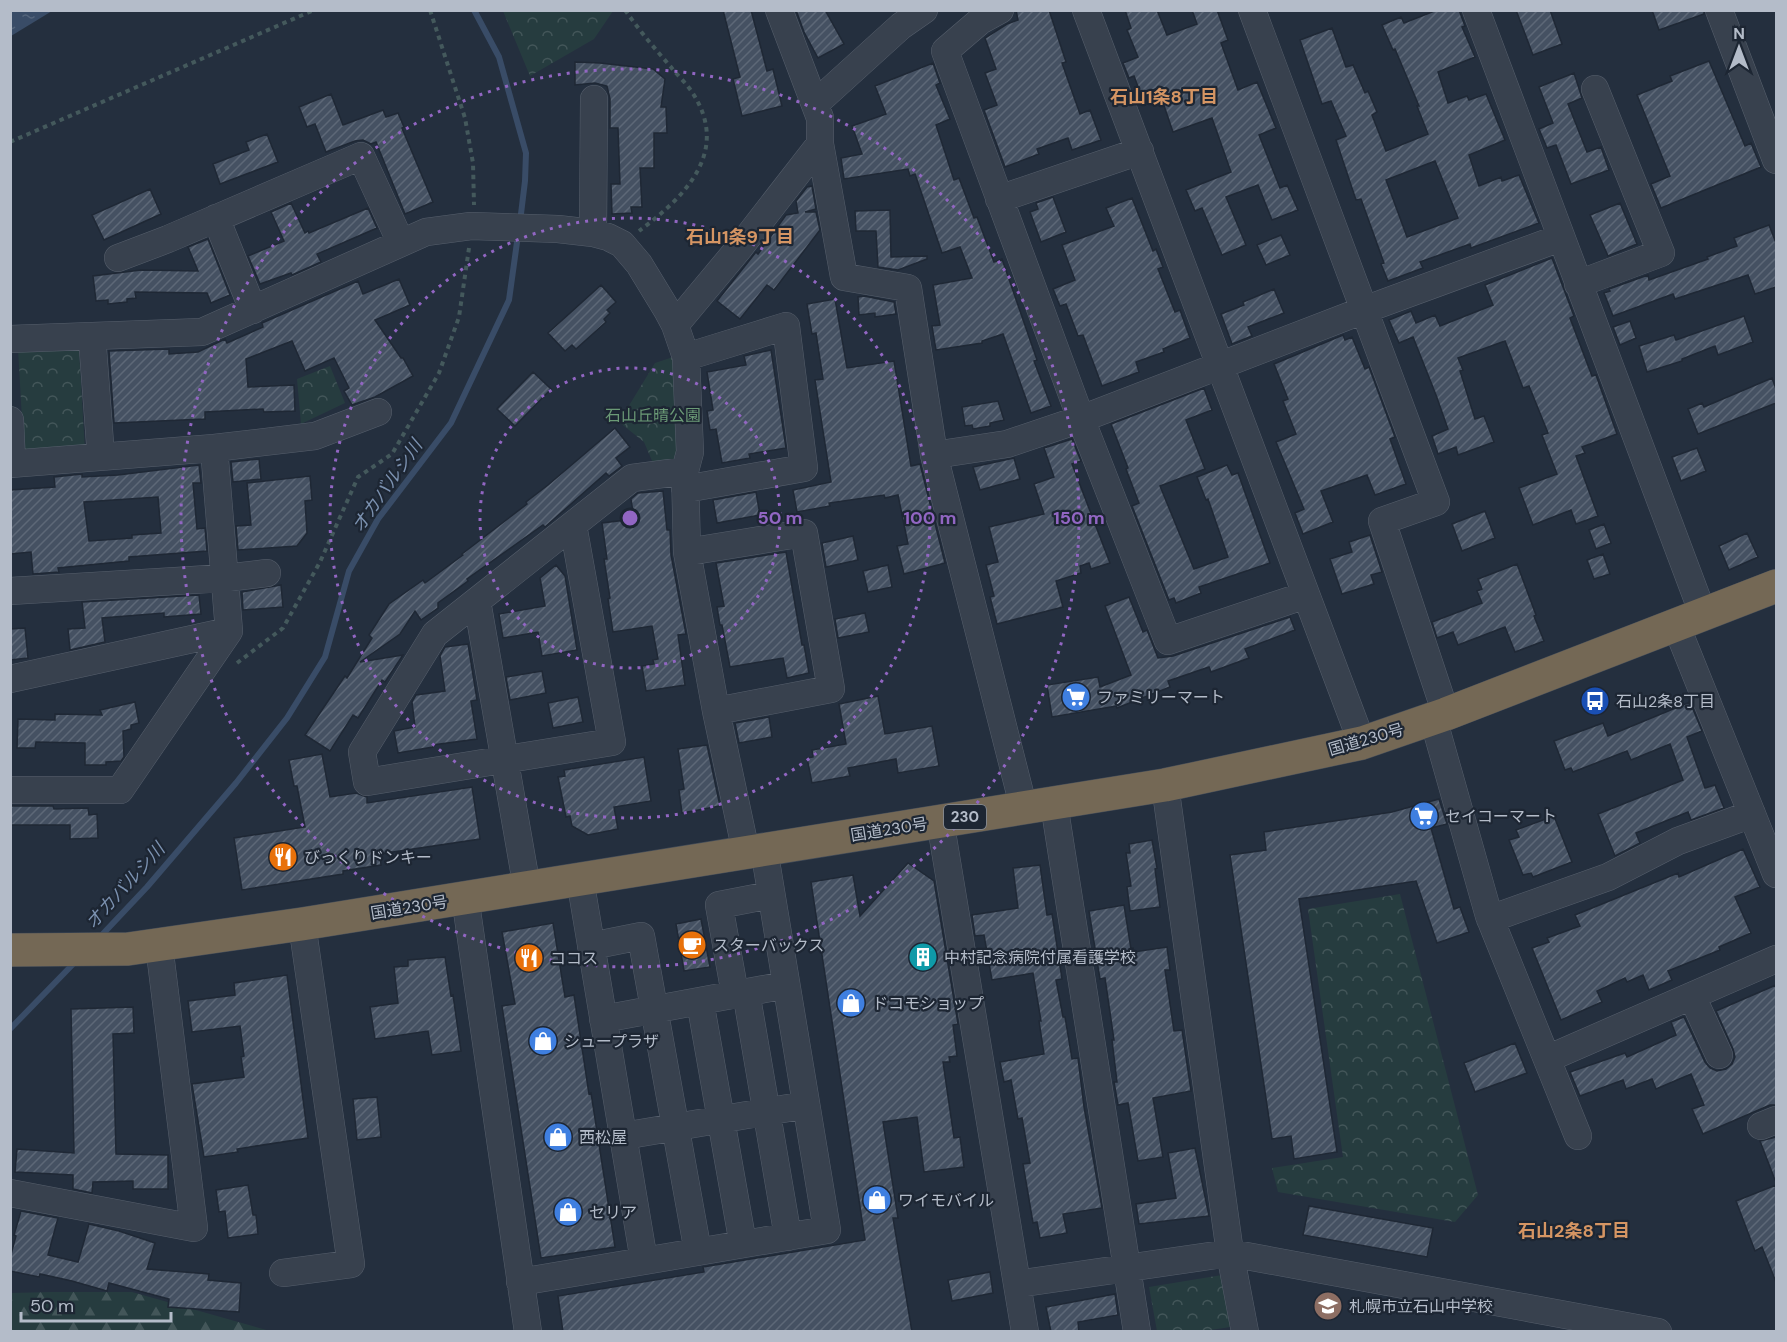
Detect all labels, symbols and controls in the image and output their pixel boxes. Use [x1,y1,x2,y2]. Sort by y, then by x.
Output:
north arrow [1709,18,1769,78]
text: N [1733,23,1745,44]
district label: 石山1条8丁目 [1110,85,1218,109]
district label: 石山1条9丁目 [686,225,794,249]
park label: 石山丘晴公園 [605,405,701,426]
water label: オカバルシ川 [346,433,429,537]
text: 50 m [757,506,803,530]
text: 100 m [903,506,957,530]
text: 150 m [1053,506,1105,530]
centre of rings [620,508,640,528]
supermarket icon: ファミリーマート [1060,681,1092,713]
bus stop icon: 石山2条8丁目 [1579,685,1611,717]
place label: ファミリーマート [1097,687,1225,708]
place label: 石山2条8丁目 [1616,691,1715,712]
street label: 国道230号 [1326,719,1406,760]
supermarket icon: セイコーマート [1408,800,1440,832]
road number: 230 [944,805,986,829]
place label: セイコーマート [1445,806,1557,827]
street label: 国道230号 [849,813,929,846]
water label: オカバルシ川 [80,836,171,934]
restaurant icon: びっくりドンキー [267,841,299,873]
place label: びっくりドンキー [304,847,432,868]
street label: 国道230号 [369,891,449,924]
cafe icon: スターバックス [676,929,708,961]
place label: スターバックス [713,935,824,956]
building icon: 中村記念病院付属看護学校 [907,941,939,973]
restaurant icon: ココス [513,942,545,974]
place label: 中村記念病院付属看護学校 [944,947,1136,968]
place label: ココス [550,948,598,969]
shop icon: ドコモショップ [835,987,867,1019]
place label: ドコモショップ [872,993,984,1014]
shop icon: シュープラザ [527,1025,559,1057]
place label: シュープラザ [564,1031,659,1052]
shop icon: 西松屋 [542,1121,574,1153]
place label: 西松屋 [579,1127,627,1148]
shop icon: ワイモバイル [861,1184,893,1216]
place label: ワイモバイル [898,1190,994,1211]
shop icon: セリア [552,1196,584,1228]
place label: セリア [589,1202,637,1223]
district label: 石山2条8丁目 [1518,1219,1630,1243]
scale bar [21,1285,171,1323]
school or university icon: 札幌市立石山中学校 [1312,1290,1344,1322]
text: 50 m [30,1294,74,1318]
place label: 札幌市立石山中学校 [1349,1296,1493,1317]

